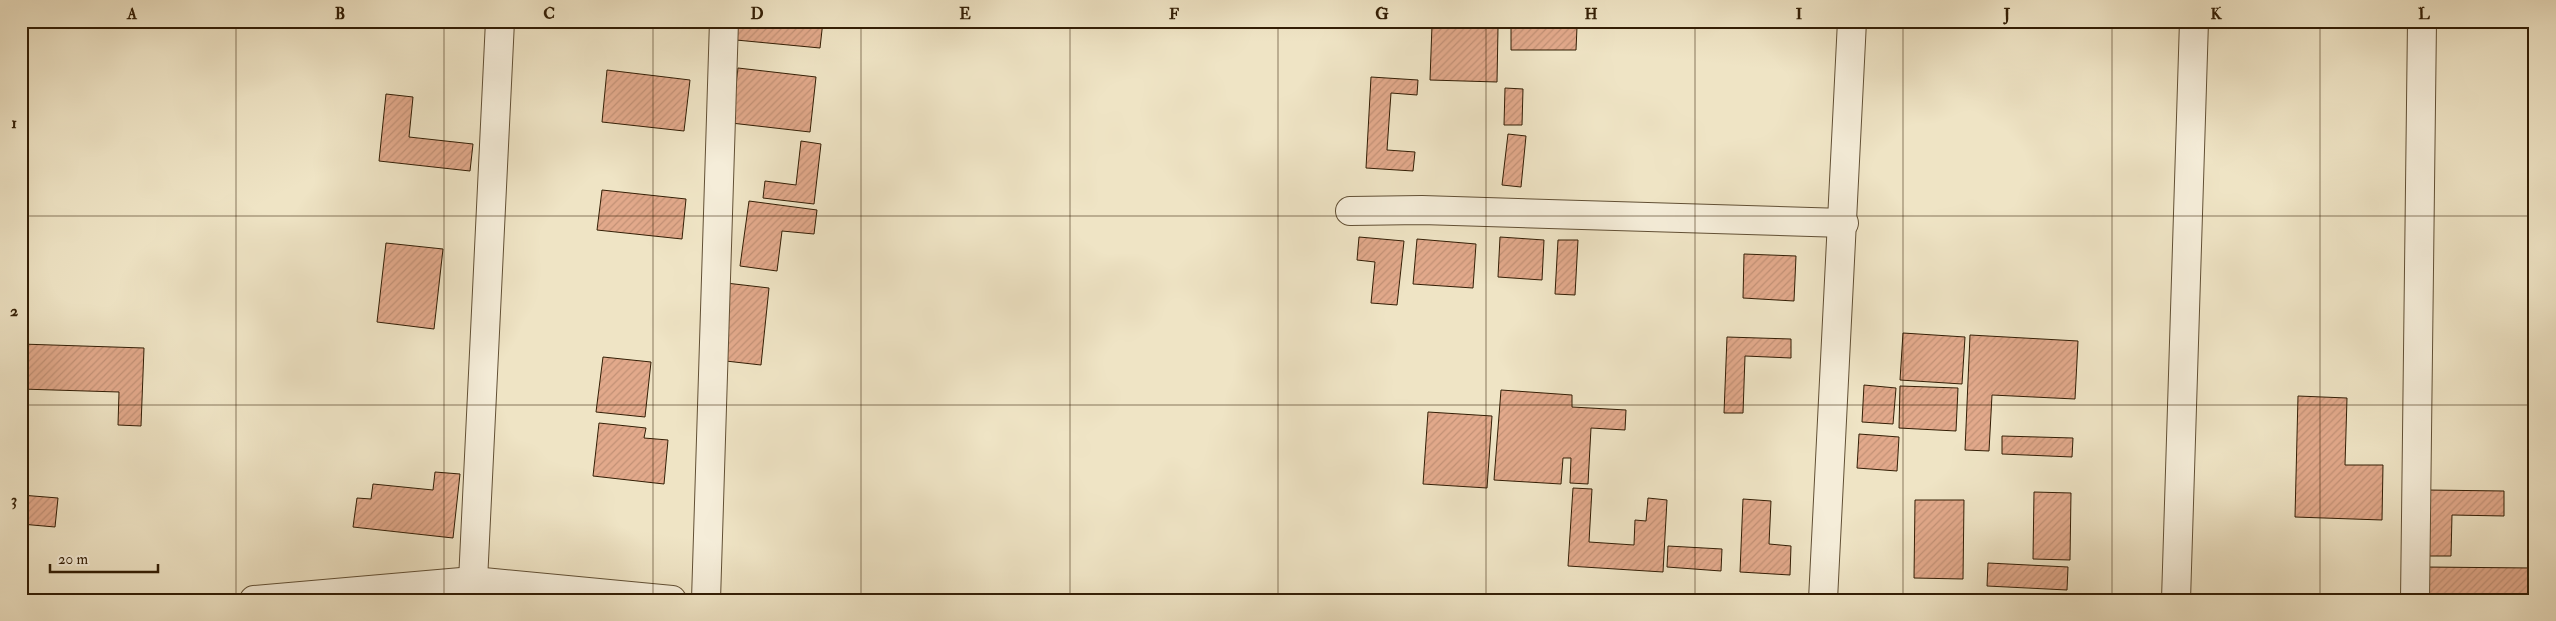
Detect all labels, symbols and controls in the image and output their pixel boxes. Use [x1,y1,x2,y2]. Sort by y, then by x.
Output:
text: A [126,4,138,24]
text: B [335,4,345,24]
text: C [543,4,555,24]
text: D [750,4,764,24]
text: E [959,4,971,24]
text: F [1169,4,1179,24]
text: G [1375,4,1389,24]
text: H [1584,4,1598,24]
text: I [1796,4,1803,24]
text: J [2003,4,2011,25]
text: K [2210,4,2222,24]
text: L [2418,4,2430,24]
text: 1 [11,113,17,133]
text: 2 [10,301,18,321]
text: 3 [11,490,17,510]
scale bar [50,541,158,573]
text: 20 m [58,550,88,569]

